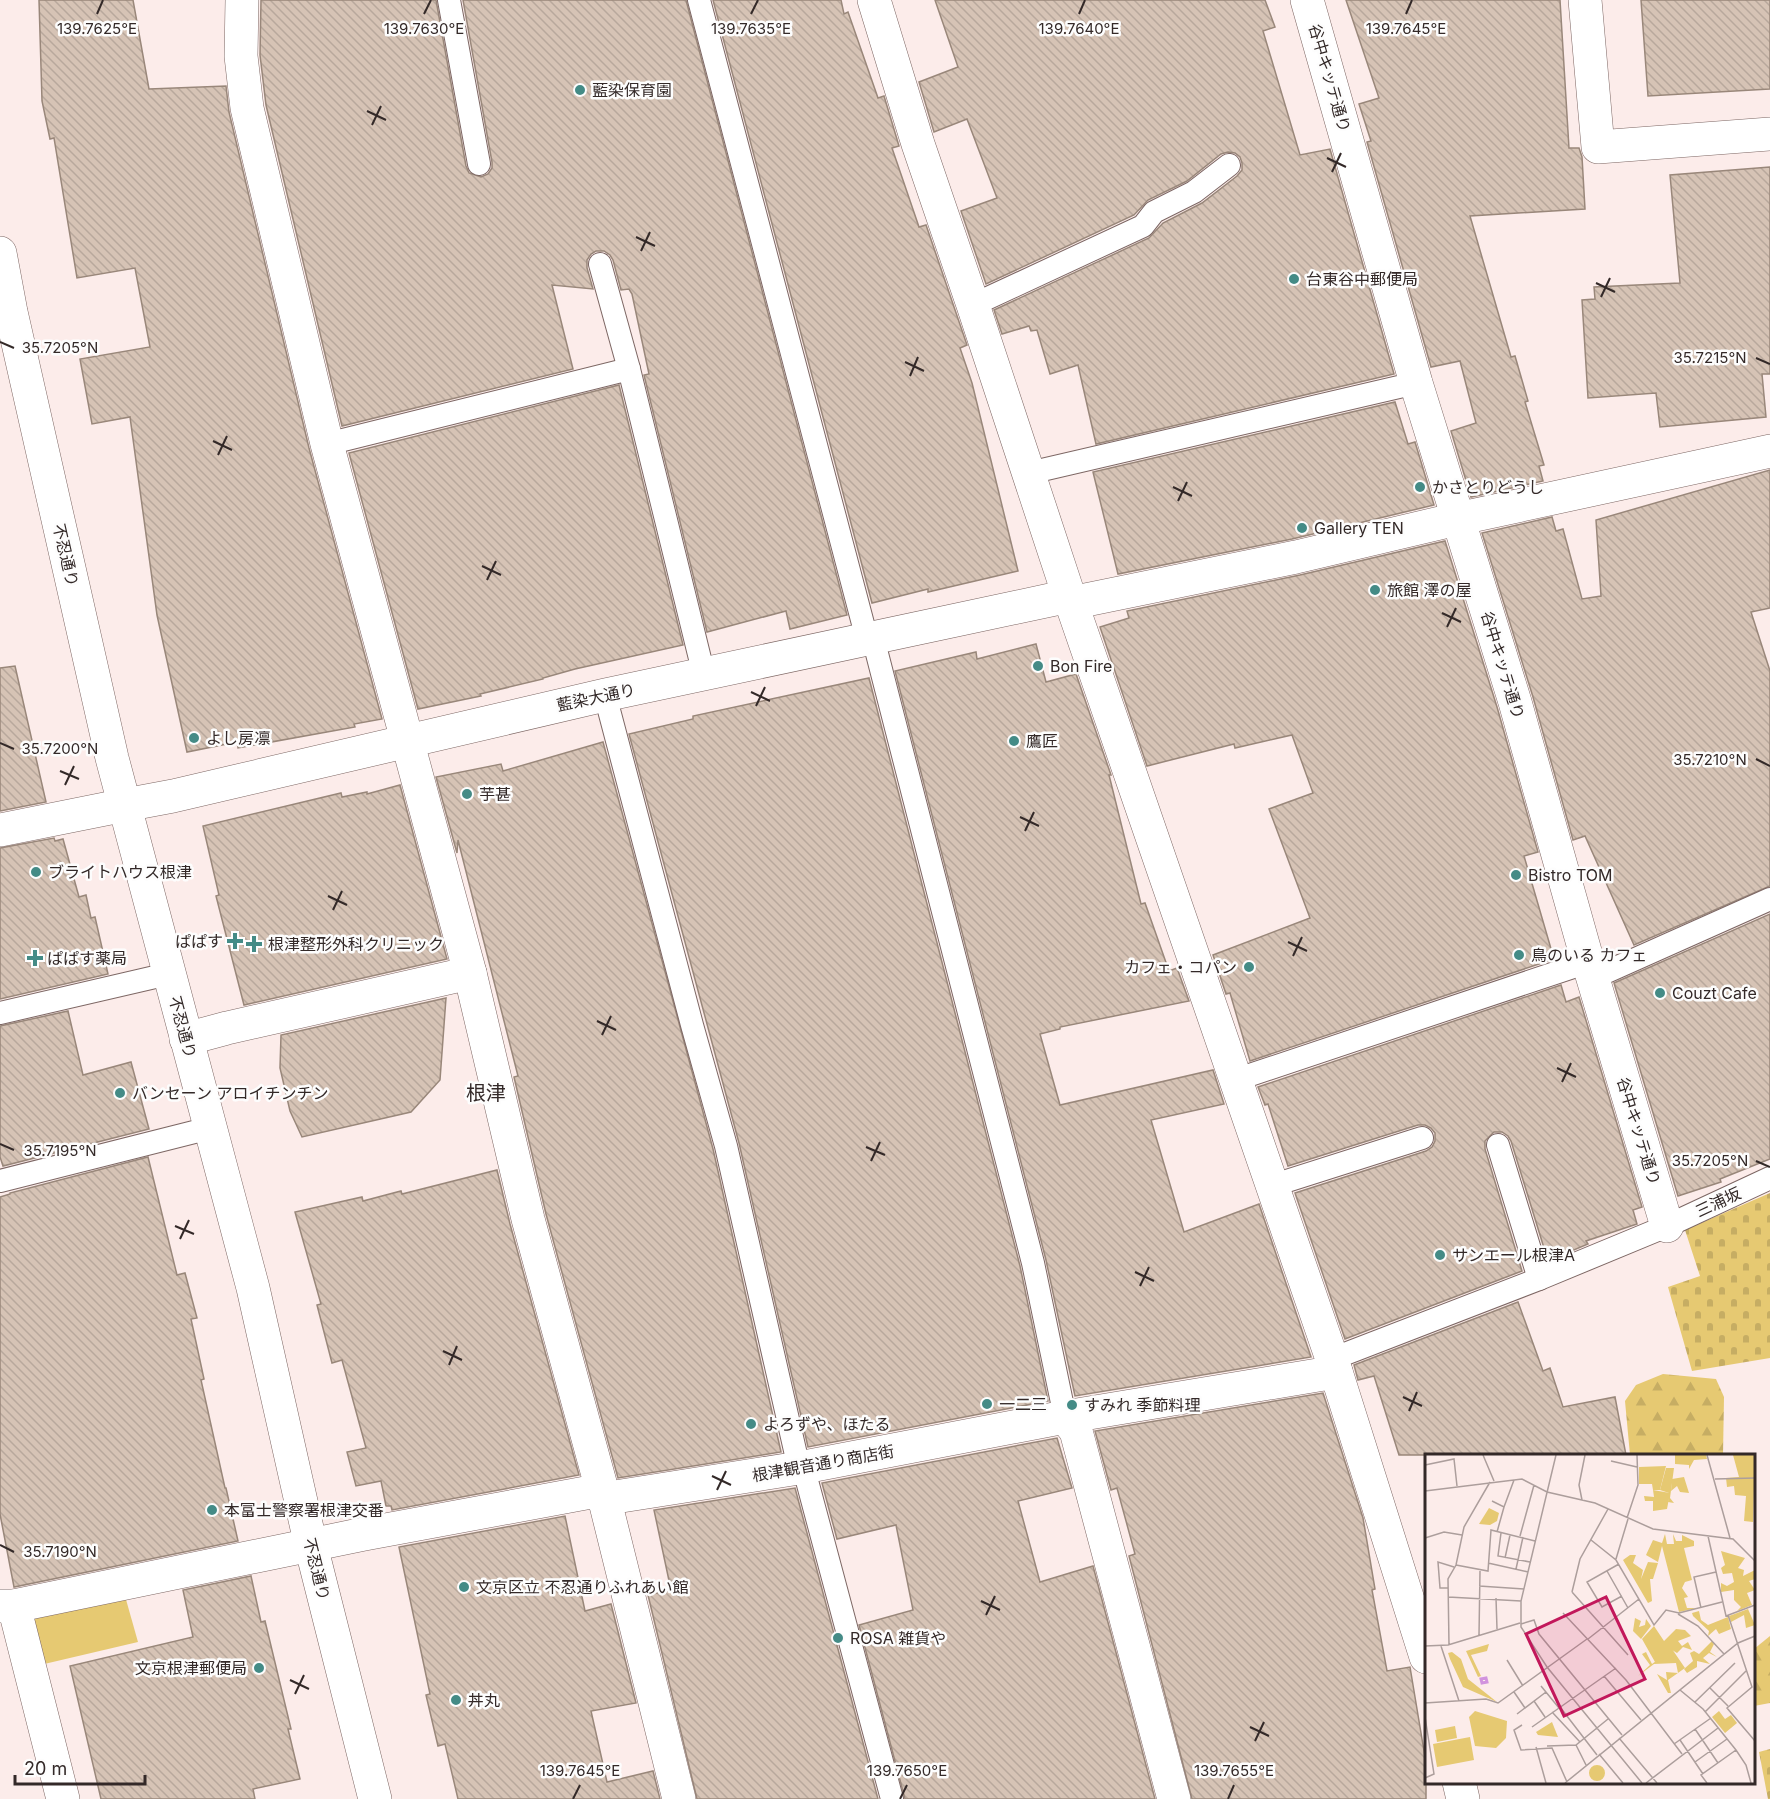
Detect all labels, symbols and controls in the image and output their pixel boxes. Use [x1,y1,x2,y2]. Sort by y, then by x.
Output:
text: 139.7625°E [57,19,137,38]
text: 139.7630°E [384,19,464,38]
text: 139.7635°E [711,19,791,38]
text: 139.7640°E [1039,19,1119,38]
text: 139.7645°E [1366,19,1446,38]
street label: 谷中キッテ通り [1305,21,1355,135]
place label: 藍染保育園 [592,80,672,100]
marker: 藍染保育園 [573,83,587,97]
place label: 台東谷中郵便局 [1306,269,1418,289]
marker: 台東谷中郵便局 [1287,272,1301,286]
text: 35.7205°N [22,338,98,357]
text: 35.7215°N [1673,348,1747,367]
place label: かさとりどうし [1432,477,1544,497]
marker: かさとりどうし [1413,480,1427,494]
place label: Gallery TEN [1314,518,1404,538]
marker: Gallery TEN [1295,521,1309,535]
street label: 不忍通り [49,522,83,588]
place label: 旅館 澤の屋 [1387,580,1472,600]
marker: 旅館 澤の屋 [1368,583,1382,597]
street label: 谷中キッテ通り [1477,609,1529,721]
place label: Bon Fire [1050,656,1112,676]
marker: Bon Fire [1031,659,1045,673]
street label: 藍染大通り [555,679,637,715]
place label: よし房凛 [206,728,270,748]
marker: よし房凛 [187,731,201,745]
place label: 鷹匠 [1026,731,1058,751]
marker: 鷹匠 [1007,734,1021,748]
text: 35.7200°N [22,739,98,758]
text: 35.7210°N [1673,750,1747,769]
place label: 芋甚 [479,784,511,804]
marker: 芋甚 [460,787,474,801]
place label: ブライトハウス根津 [48,862,192,882]
marker: ブライトハウス根津 [29,865,43,879]
place label: Bistro TOM [1528,865,1612,885]
marker: Bistro TOM [1509,868,1523,882]
place label: ぱぱす [175,931,223,951]
marker: ぱぱす [228,934,242,948]
place label: 根津整形外科クリニック [268,934,444,954]
marker: 根津整形外科クリニック [245,935,263,953]
place label: 鳥のいる カフェ [1531,945,1648,965]
place label: ぱぱす薬局 [47,948,127,968]
marker: 鳥のいる カフェ [1512,948,1526,962]
marker: ぱぱす薬局 [28,951,42,965]
place label: カフェ・コパン [1124,957,1237,977]
marker: カフェ・コパン [1242,960,1256,974]
place label: Couzt Cafe [1672,983,1757,1003]
marker: Couzt Cafe [1653,986,1667,1000]
street label: 不忍通り [165,993,201,1061]
street label: 谷中キッテ通り [1613,1075,1665,1187]
district label: 根津 [466,1081,506,1105]
place label: バンセーン アロイチンチン [132,1083,329,1103]
marker: バンセーン アロイチンチン [113,1086,127,1100]
text: 35.7195°N [23,1141,97,1160]
text: 35.7205°N [1672,1151,1748,1170]
street label: 三浦坂 [1692,1183,1744,1221]
place label: サンエール根津A [1452,1245,1575,1265]
marker: サンエール根津A [1433,1248,1447,1262]
place label: 一二三 [999,1394,1047,1414]
place label: すみれ 季節料理 [1084,1395,1201,1415]
marker: 一二三 [980,1397,994,1411]
marker: すみれ 季節料理 [1065,1398,1079,1412]
place label: よろずや、ほたる [763,1414,891,1434]
marker: よろずや、ほたる [744,1417,758,1431]
street label: 根津観音通り商店街 [750,1441,896,1485]
inset map [1425,1454,1755,1784]
place label: 本富士警察署根津交番 [224,1500,384,1520]
marker: 本富士警察署根津交番 [205,1503,219,1517]
street label: 不忍通り [300,1536,334,1602]
text: 35.7190°N [23,1542,97,1561]
place label: 文京区立 不忍通りふれあい館 [476,1577,689,1597]
marker: 文京区立 不忍通りふれあい館 [457,1580,471,1594]
place label: ROSA 雑貨や [850,1628,946,1648]
marker: ROSA 雑貨や [831,1631,845,1645]
place label: 文京根津郵便局 [135,1658,247,1678]
marker: 文京根津郵便局 [252,1661,266,1675]
place label: 丼丸 [468,1690,500,1710]
marker: 丼丸 [449,1693,463,1707]
scale bar [15,1748,146,1786]
text: 20 m [24,1758,67,1779]
text: 139.7645°E [540,1761,620,1780]
text: 139.7650°E [867,1761,947,1780]
text: 139.7655°E [1194,1761,1274,1780]

